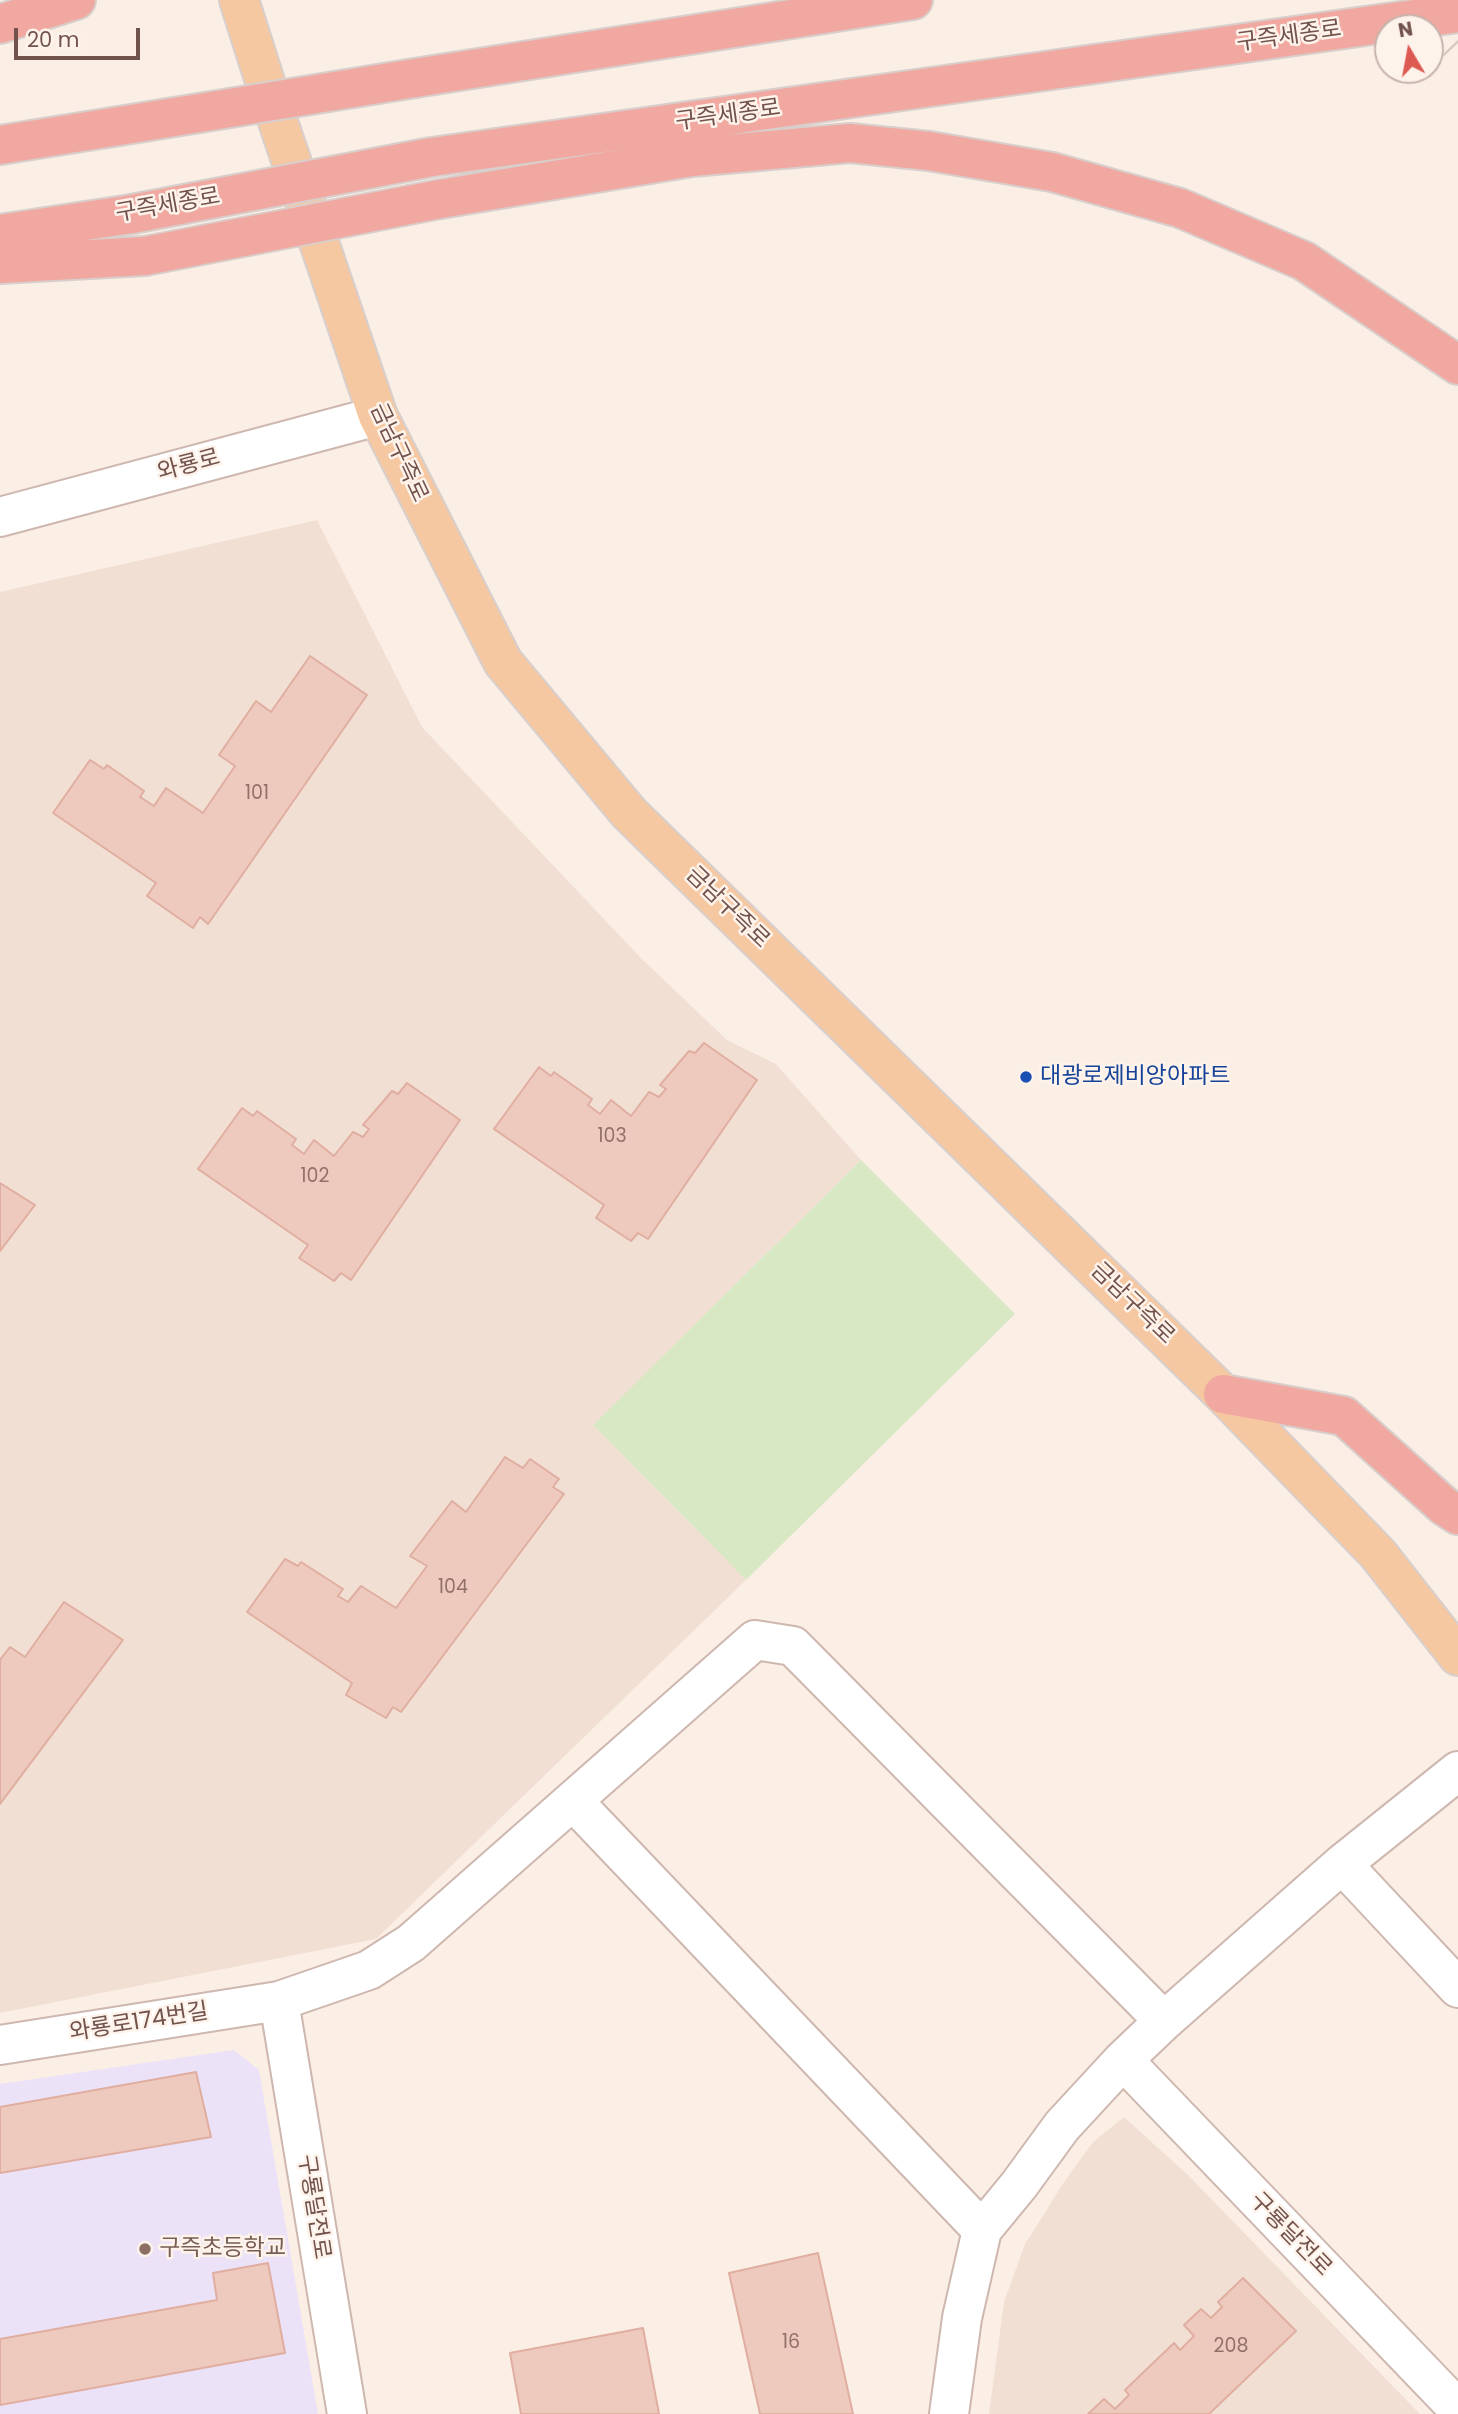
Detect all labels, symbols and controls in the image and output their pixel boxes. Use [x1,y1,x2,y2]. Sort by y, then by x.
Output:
scale bar [18,14,144,58]
north arrow [1374,14,1444,84]
text: N [1396,15,1415,44]
street label: 구즉세종로 [1235,16,1343,58]
text: 20 m [27,25,80,54]
street label: 구즉세종로 [674,95,782,137]
street label: 구즉세종로 [114,183,222,229]
street label: 금남구즉로 [363,399,433,507]
street label: 와룡로 [155,444,223,488]
house number: 101 [245,783,269,805]
street label: 금남구즉로 [679,861,775,955]
place label: 대광로제비앙아파트 [1040,1063,1230,1091]
marker: 대광로제비앙아파트 [1018,1069,1034,1085]
house number: 103 [597,1126,627,1148]
house number: 102 [301,1166,329,1188]
street label: 금남구즉로 [1084,1257,1180,1351]
house number: 104 [438,1577,468,1599]
street label: 와룡로174번길 [68,1998,210,2048]
street label: 구룡달전로 [291,2153,335,2261]
street label: 구룡달전로 [1243,2187,1337,2283]
place label: 구즉초등학교 [159,2235,286,2263]
marker: 구즉초등학교 [137,2241,153,2257]
house number: 16 [782,2332,800,2354]
house number: 208 [1214,2336,1248,2358]

